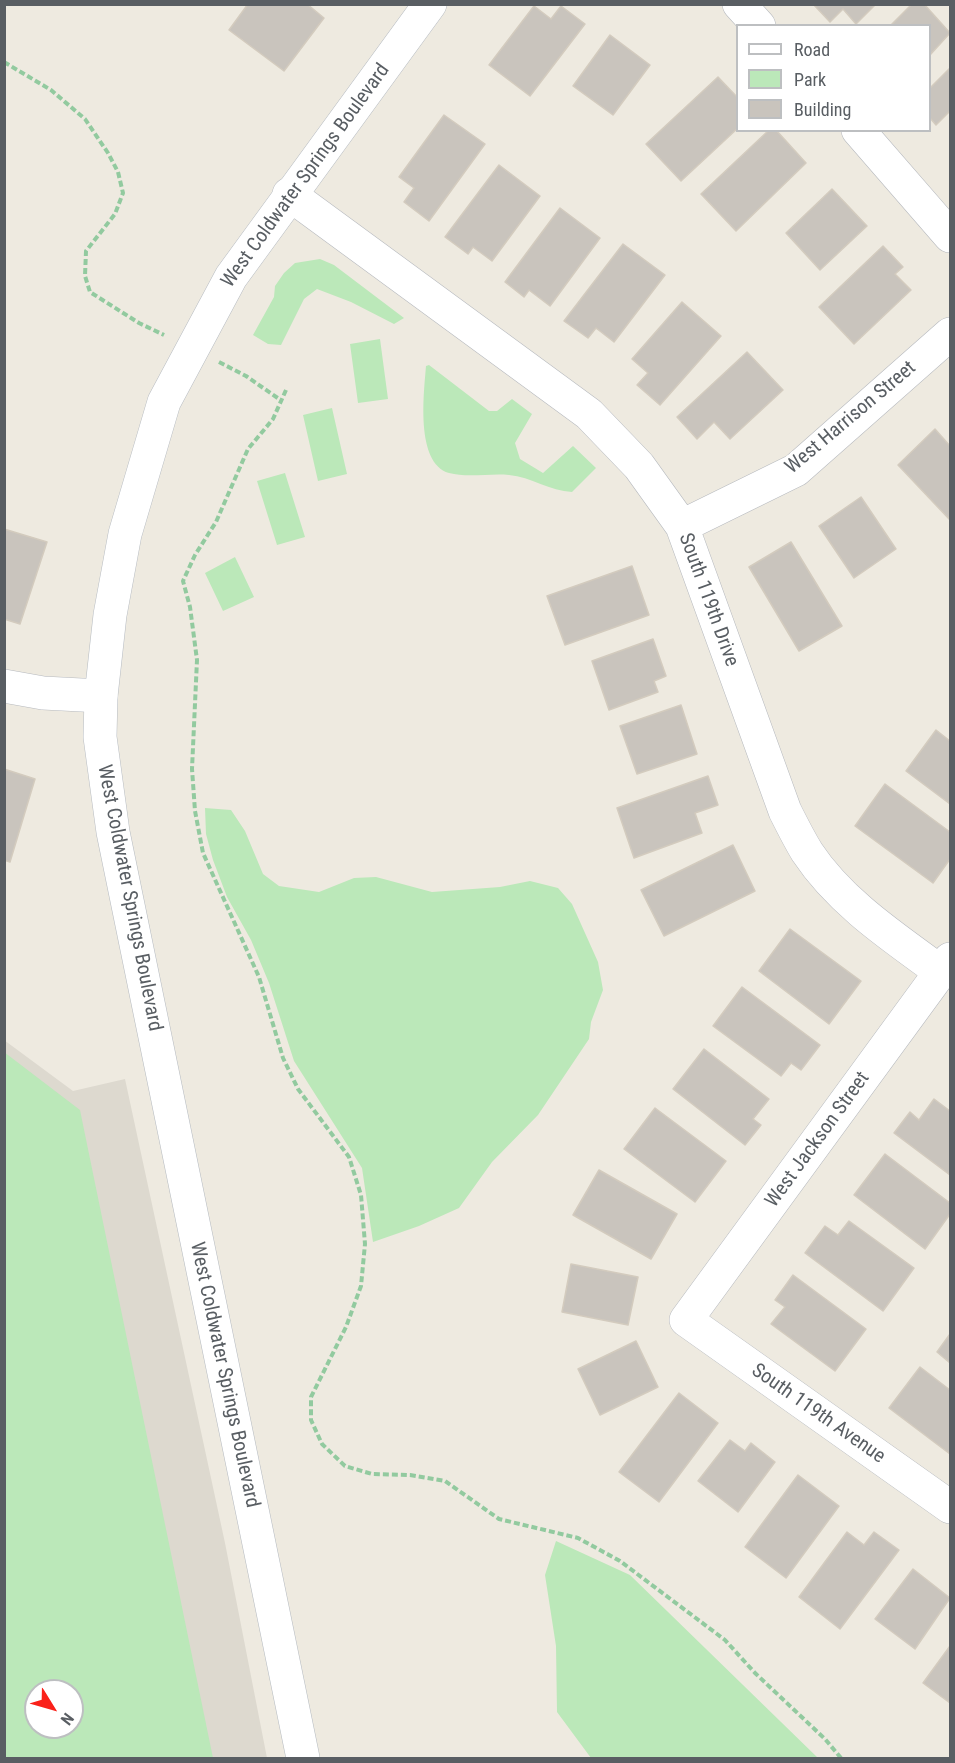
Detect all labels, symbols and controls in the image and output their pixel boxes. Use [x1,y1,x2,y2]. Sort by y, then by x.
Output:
legend [736,24,931,132]
text: Road [794,39,830,60]
street label: West Coldwater Springs Boulevard [217,59,395,293]
text: Park [794,69,826,90]
text: Building [794,99,851,120]
street label: West Harrison Street [781,356,921,480]
street label: South 119th Drive [673,530,743,670]
street label: West Coldwater Springs Boulevard [91,763,167,1033]
street label: West Jackson Street [761,1068,875,1212]
street label: West Coldwater Springs Boulevard [184,1240,264,1510]
street label: South 119th Avenue [747,1359,889,1469]
north arrow [24,1679,84,1739]
text: N [57,1709,78,1729]

